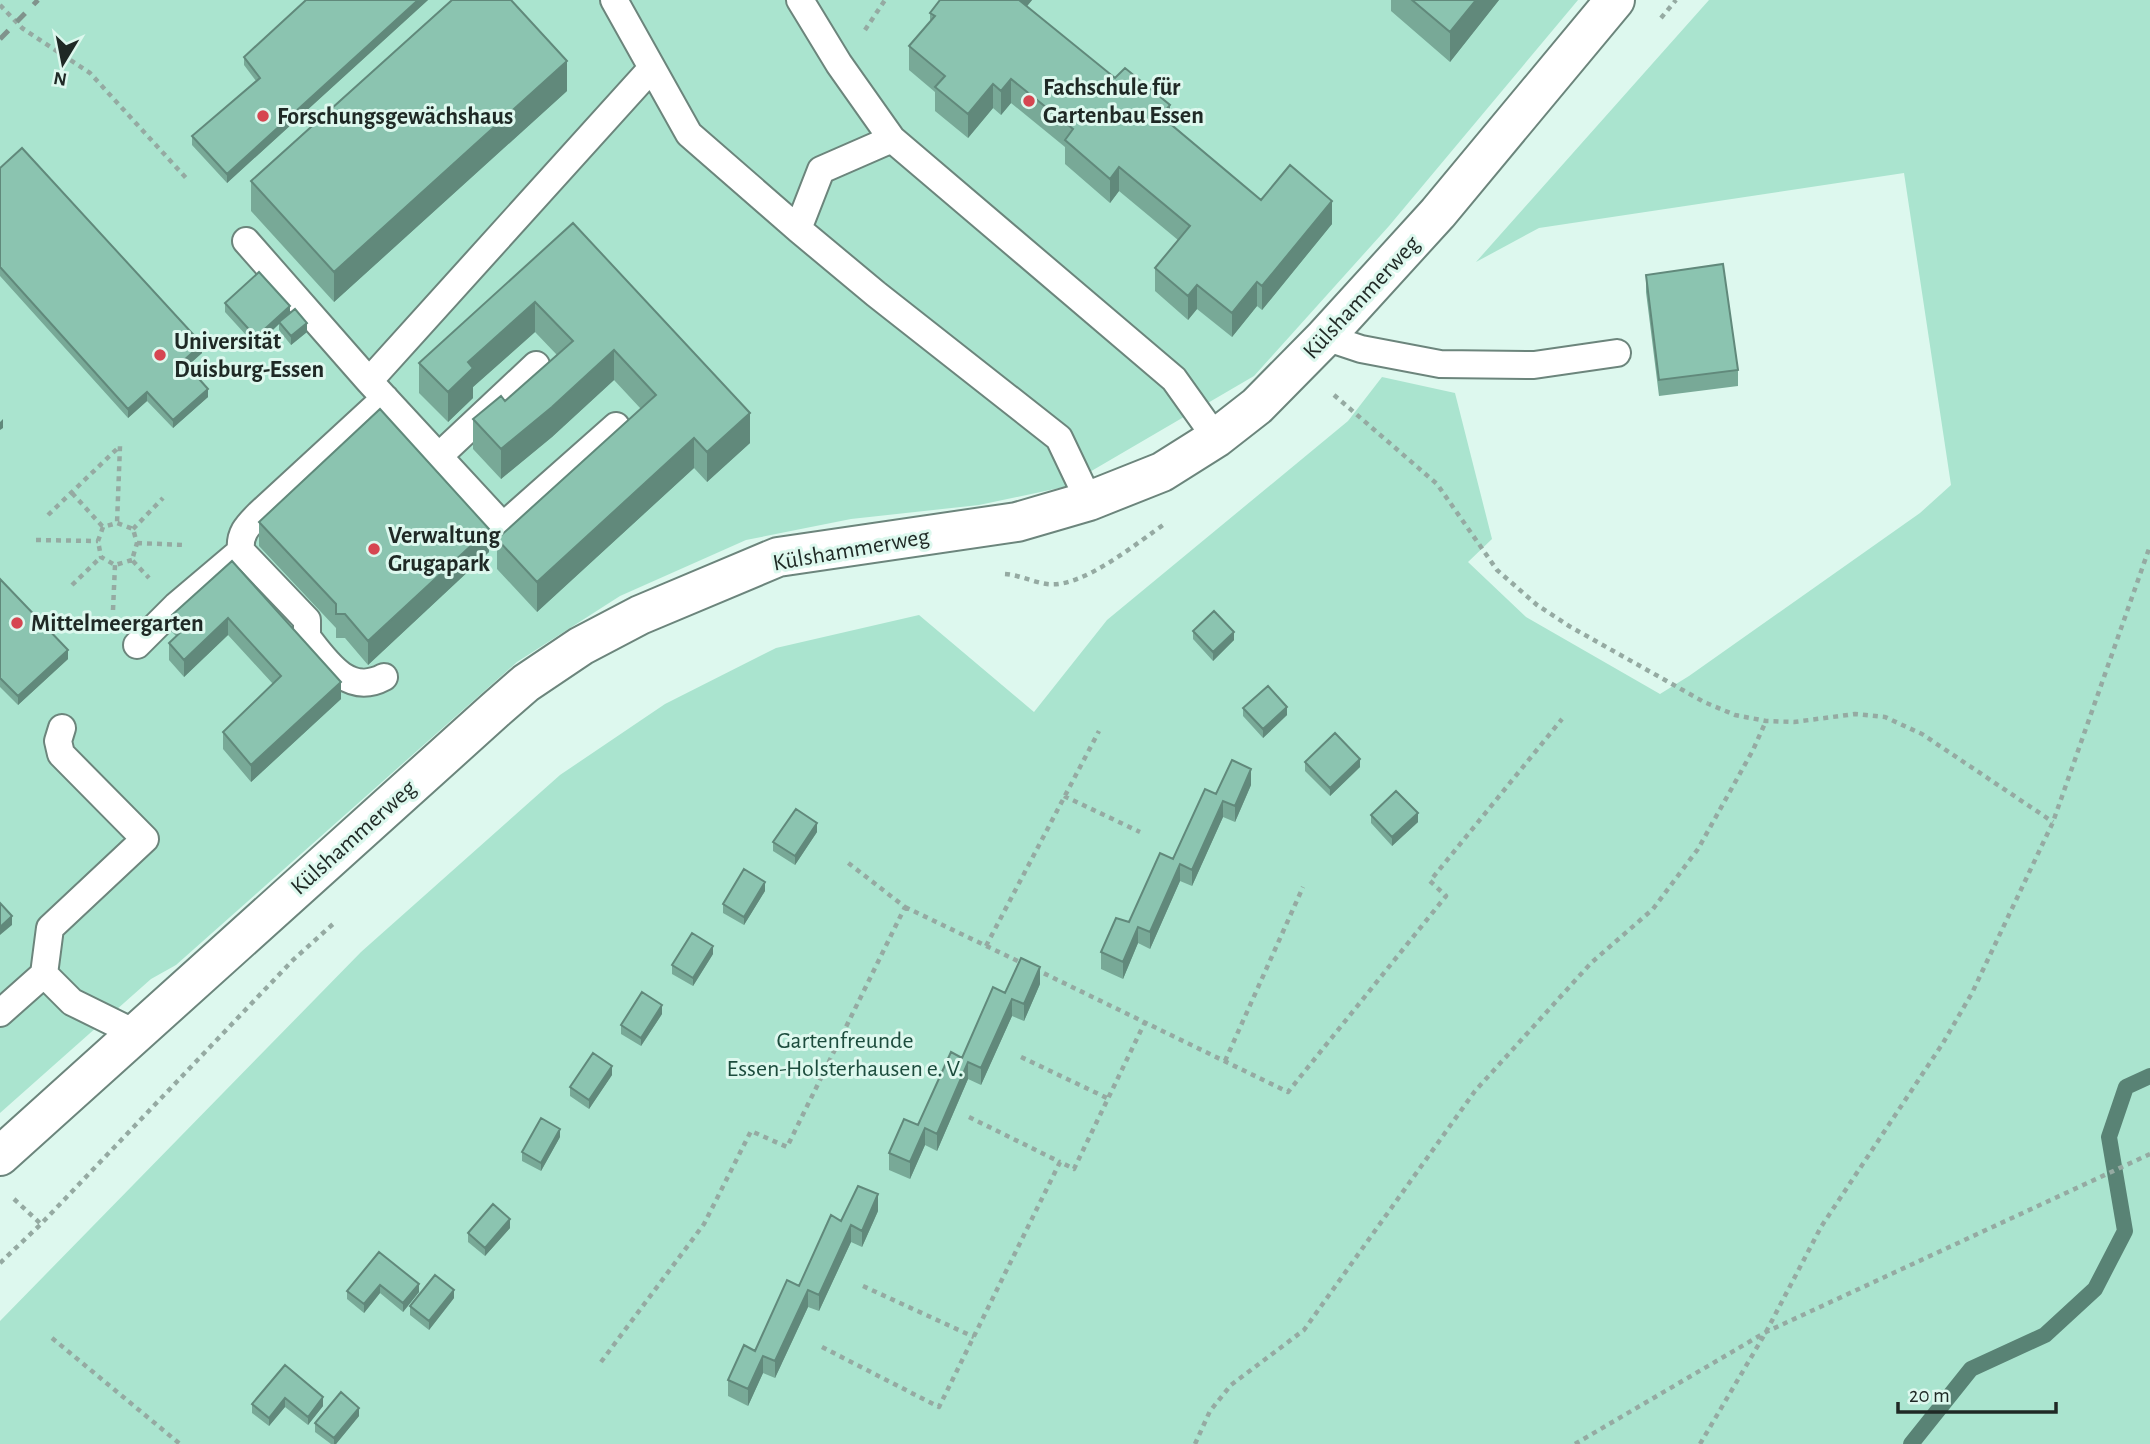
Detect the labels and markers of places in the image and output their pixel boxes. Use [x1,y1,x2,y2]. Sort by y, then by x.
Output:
place label: Fachschule für Gartenbau Essen [1043,76,1204,128]
marker: Fachschule für Gartenbau Essen [1021,93,1037,109]
place label: Forschungsgewächshaus [277,105,513,129]
marker: Forschungsgewächshaus [255,108,271,124]
place label: Universität Duisburg-Essen [174,330,324,382]
marker: Universität Duisburg-Essen [152,347,168,363]
place label: Verwaltung Grugapark [388,524,501,576]
marker: Verwaltung Grugapark [366,541,382,557]
place label: Mittelmeergarten [31,612,204,636]
marker: Mittelmeergarten [9,615,25,631]

